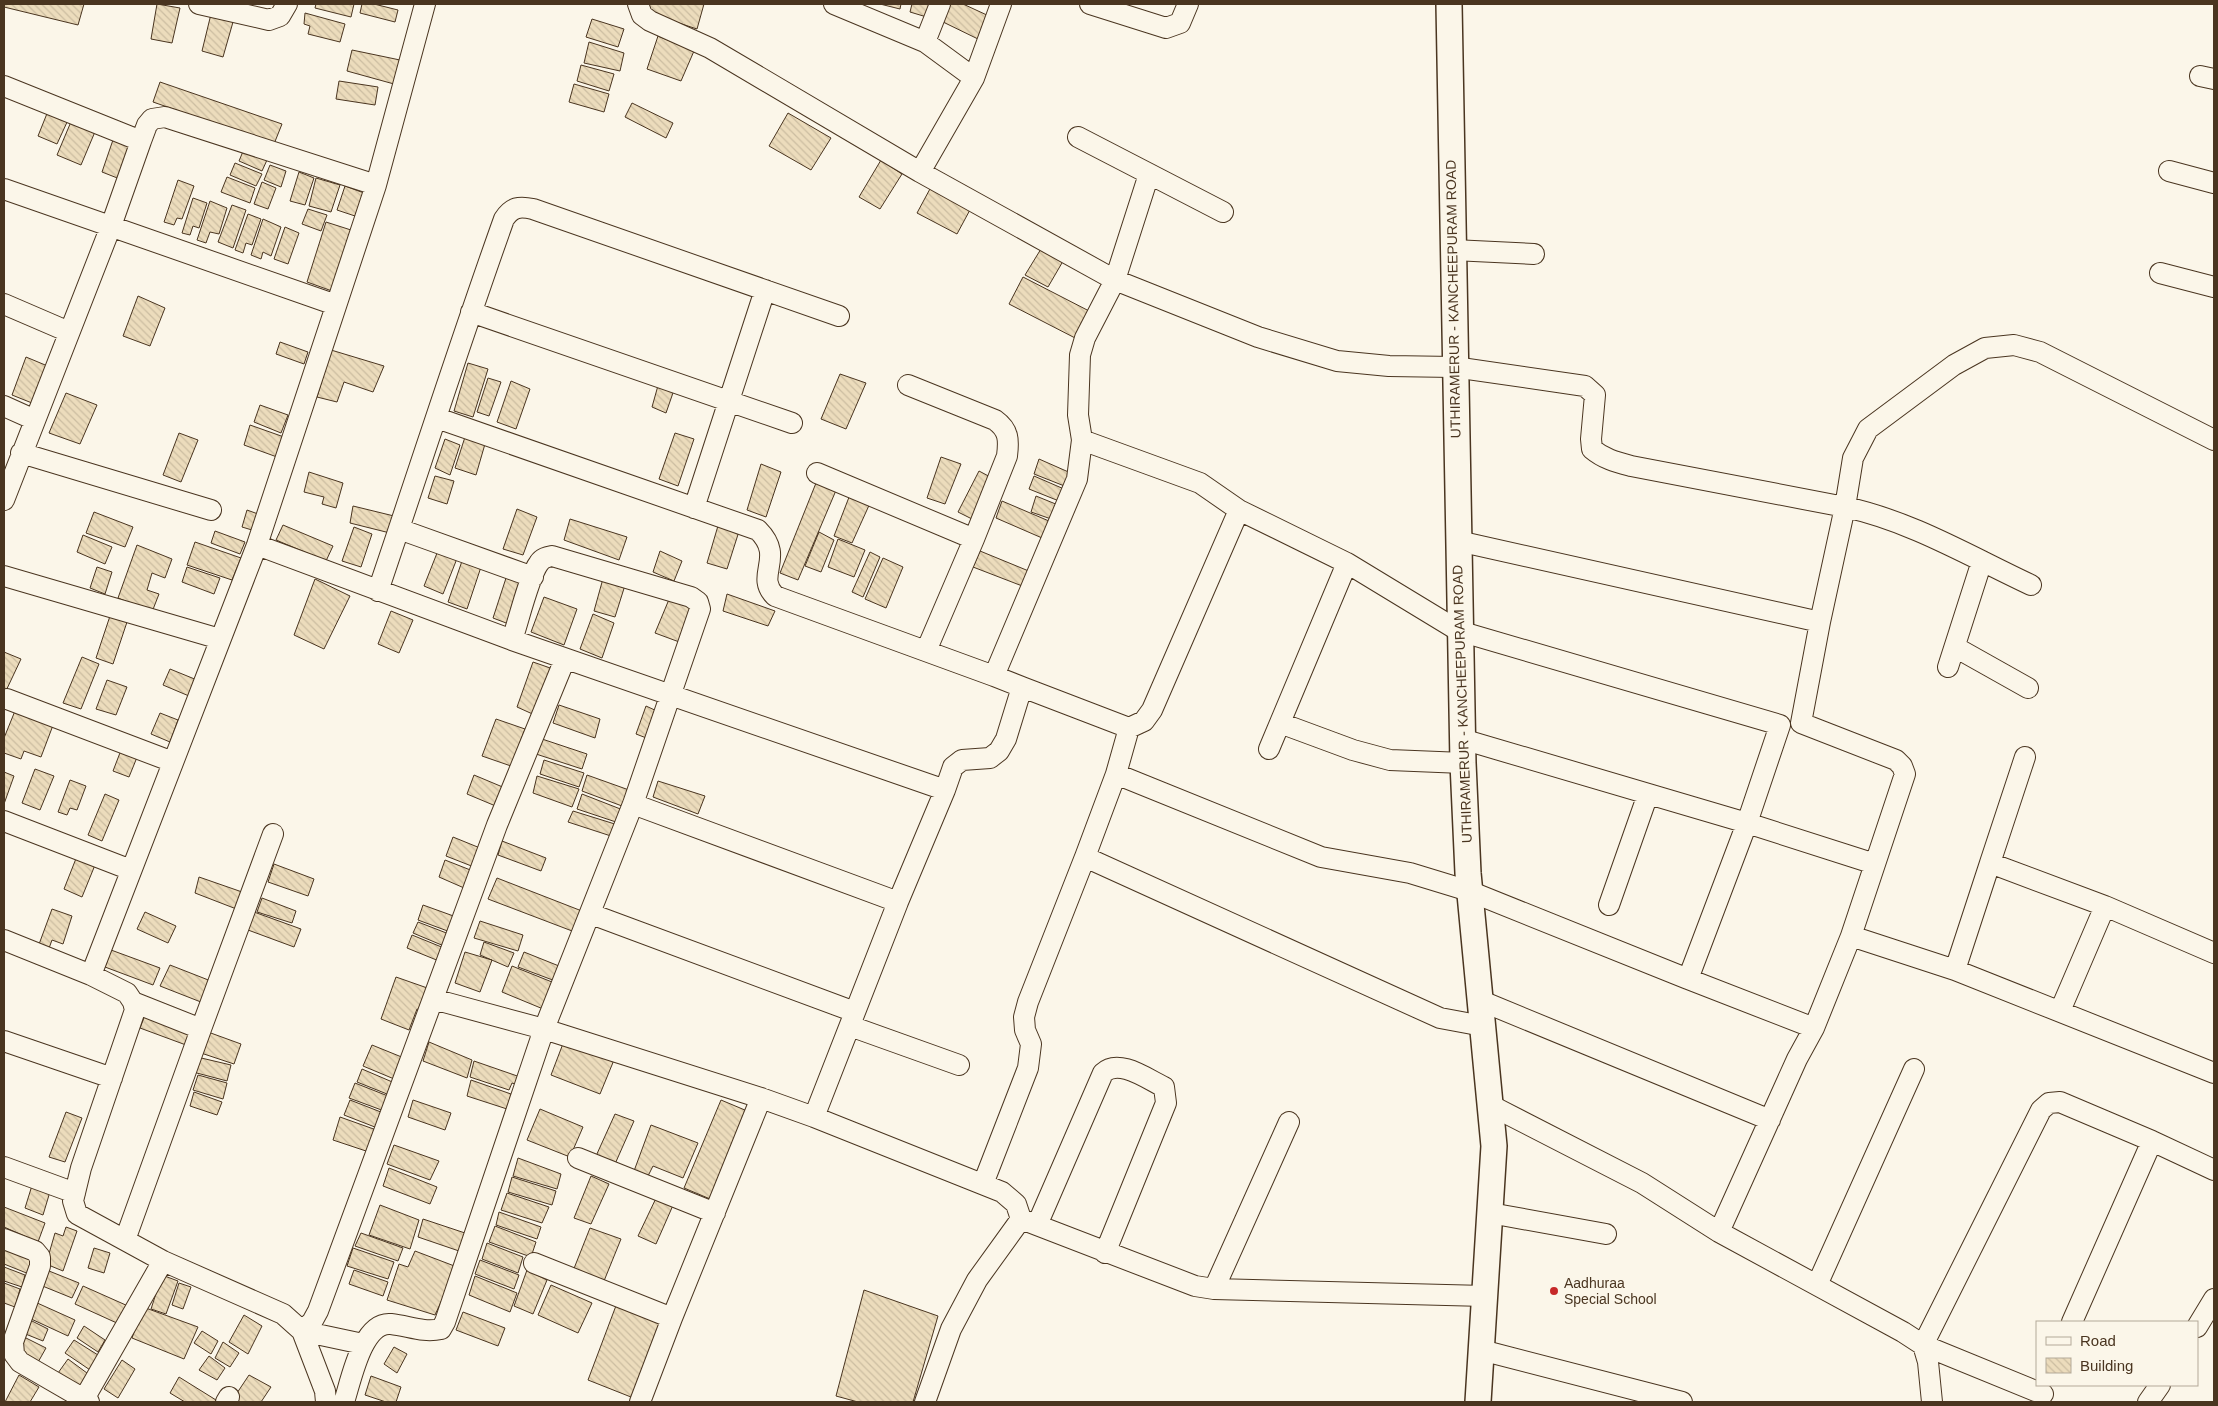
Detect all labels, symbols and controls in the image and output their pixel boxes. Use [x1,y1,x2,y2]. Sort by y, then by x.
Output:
street label: UTHIRAMERUR - KANCHEEPURAM ROAD [1443,160,1463,438]
street label: UTHIRAMERUR - KANCHEEPURAM ROAD [1449,565,1475,843]
place label: Aadhuraa Special School [1564,1275,1657,1307]
marker: Aadhuraa Special School [1548,1285,1560,1297]
legend [2036,1321,2198,1386]
text: Road [2080,1332,2116,1349]
text: Building [2080,1357,2133,1374]

